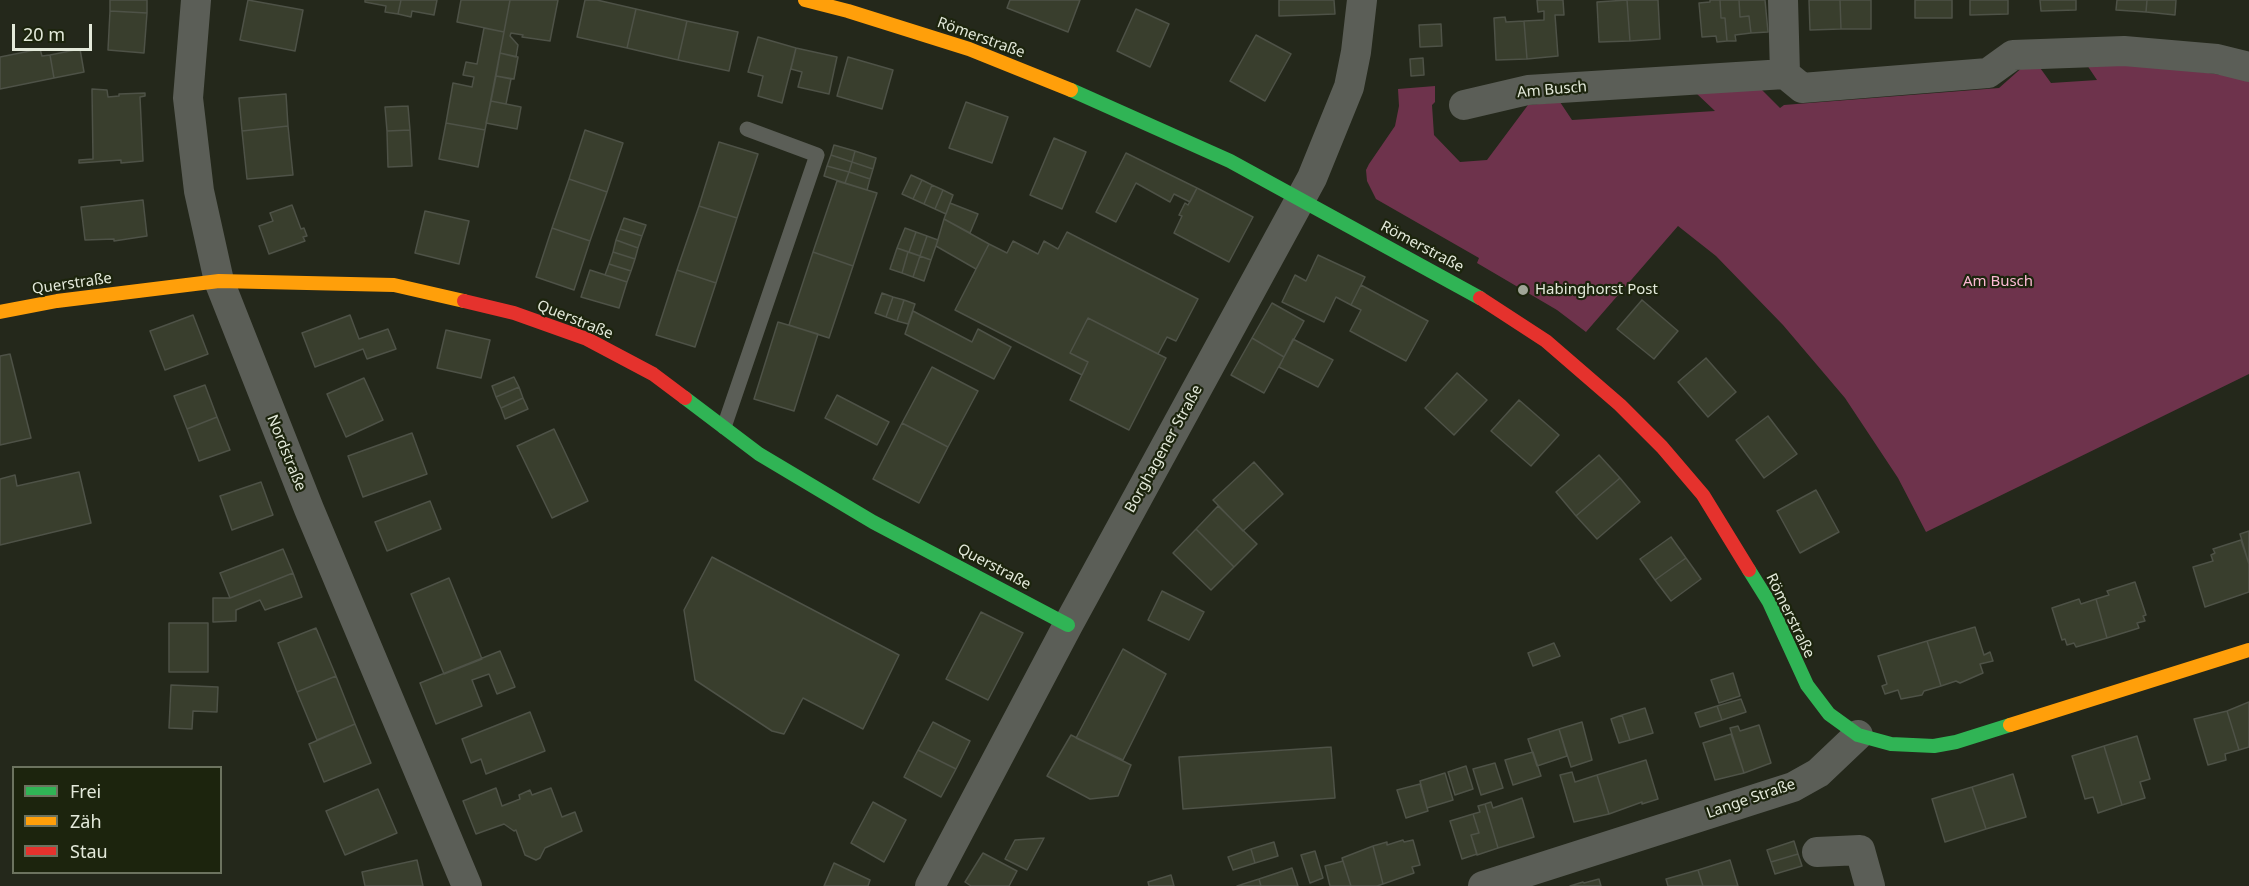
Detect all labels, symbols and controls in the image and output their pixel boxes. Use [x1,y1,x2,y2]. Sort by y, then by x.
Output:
scale bar [15,12,94,50]
street label: Römerstraße [935,14,1027,62]
text: 20 m [23,22,65,46]
street label: Am Busch [1516,78,1588,102]
street label: Römerstraße [1377,217,1467,277]
street label: Querstraße [31,269,113,299]
park label: Am Busch [1963,273,2033,291]
place label: Habinghorst Post [1535,281,1658,299]
marker: Habinghorst Post [1516,283,1530,297]
street label: Querstraße [534,297,616,343]
street label: Borghagener Straße [1121,382,1207,516]
street label: Nordstraße [263,412,309,494]
street label: Querstraße [954,540,1034,594]
street label: Römerstraße [1762,571,1818,661]
legend [12,766,222,874]
street label: Lange Straße [1704,775,1798,823]
text: Frei [70,779,101,803]
text: Zäh [70,809,102,833]
text: Stau [70,839,108,863]

